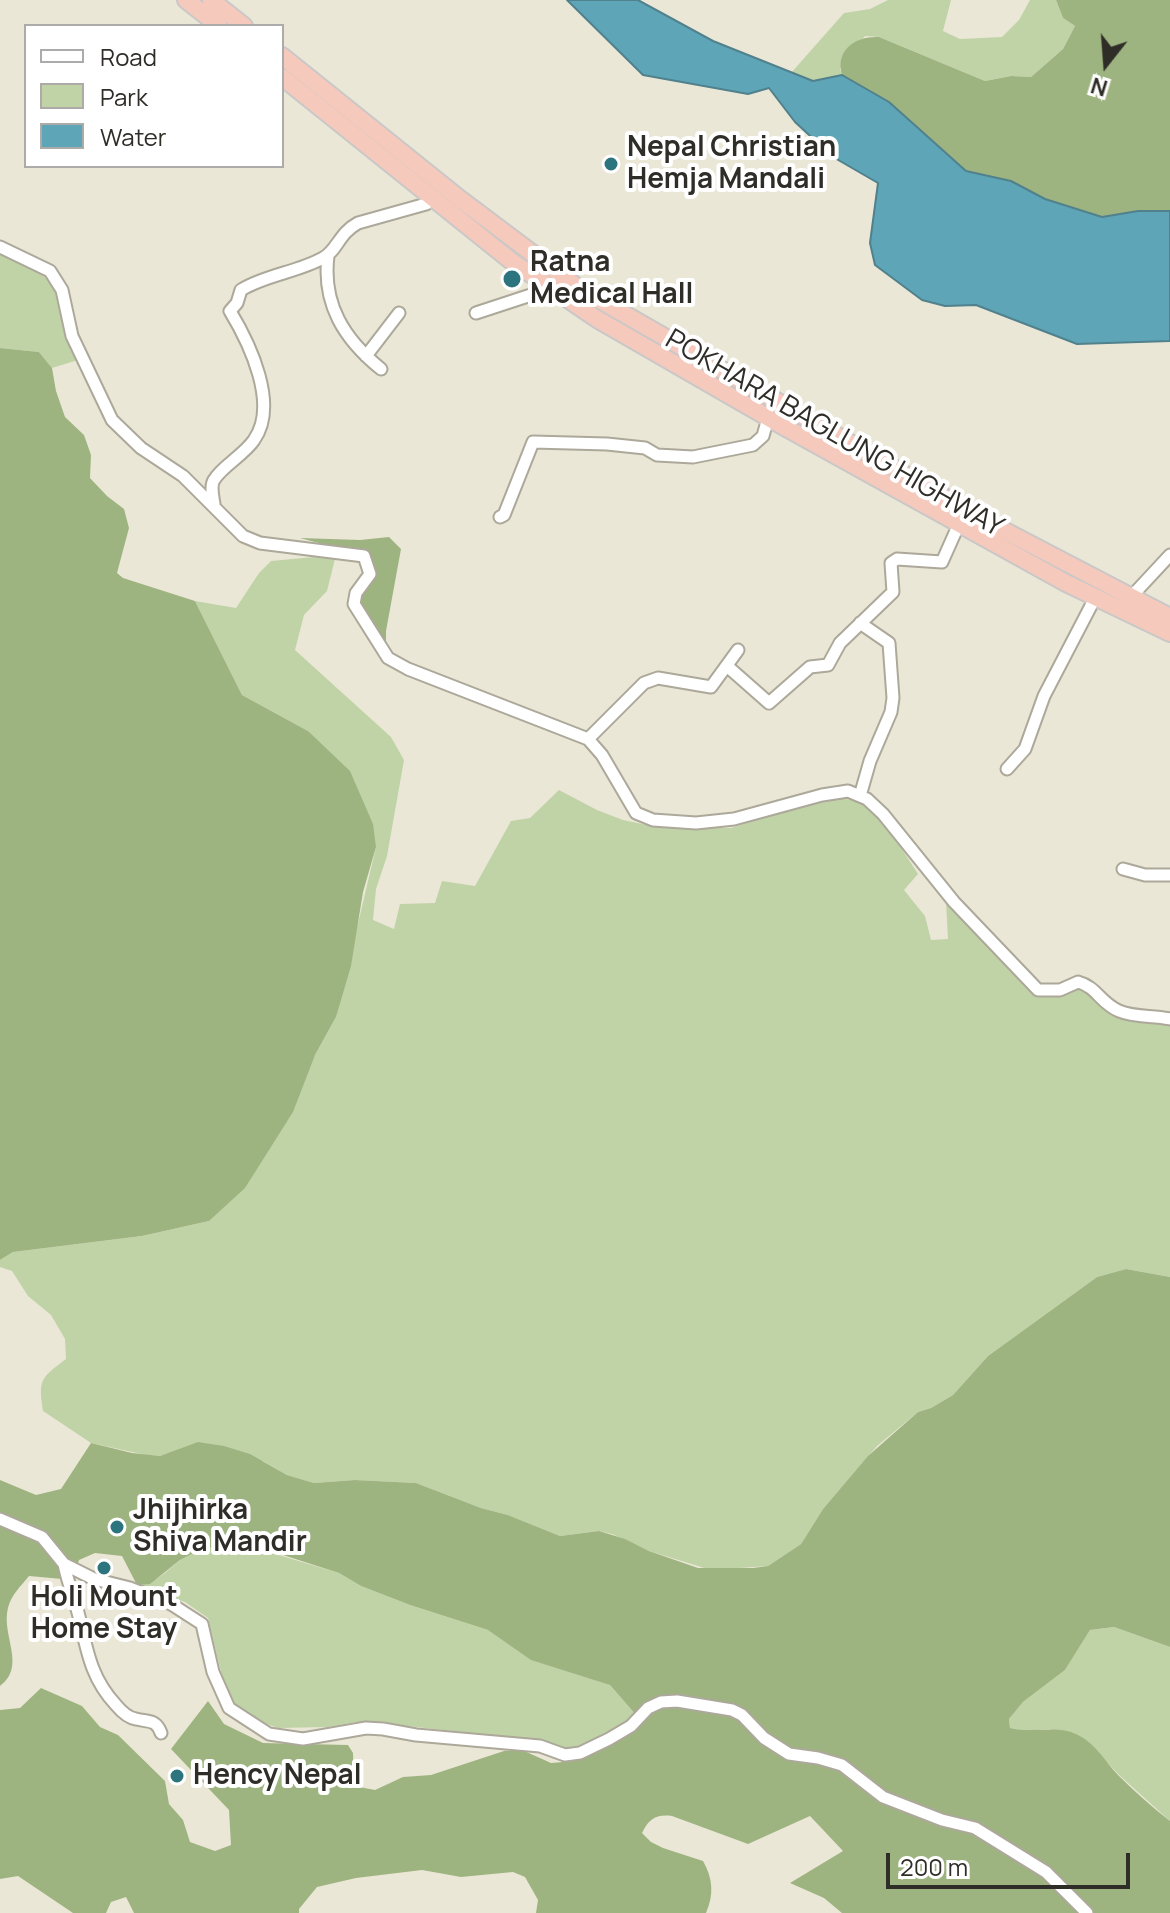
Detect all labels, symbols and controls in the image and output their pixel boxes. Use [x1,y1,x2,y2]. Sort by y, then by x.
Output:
legend [24,24,284,168]
north arrow [1066,24,1146,104]
text: Road [100,40,157,73]
text: N [1087,70,1111,104]
text: Park [100,80,148,113]
text: Water [100,120,167,153]
place label: Nepal Christian Hemja Mandali [627,131,836,197]
marker: Nepal Christian Hemja Mandali [602,155,620,173]
place label: Ratna Medical Hall [530,246,693,312]
marker: Ratna Medical Hall [501,268,523,290]
street label: POKHARA BAGLUNG HIGHWAY [659,323,1009,545]
place label: Jhijhirka Shiva Mandir [133,1494,307,1560]
marker: Jhijhirka Shiva Mandir [108,1518,126,1536]
marker: Holi Mount Home Stay [95,1559,113,1577]
place label: Holi Mount Home Stay [30,1581,178,1647]
place label: Hency Nepal [193,1759,362,1793]
marker: Hency Nepal [168,1767,186,1785]
scale bar [890,1837,1134,1887]
text: 200 m [900,1850,968,1883]

